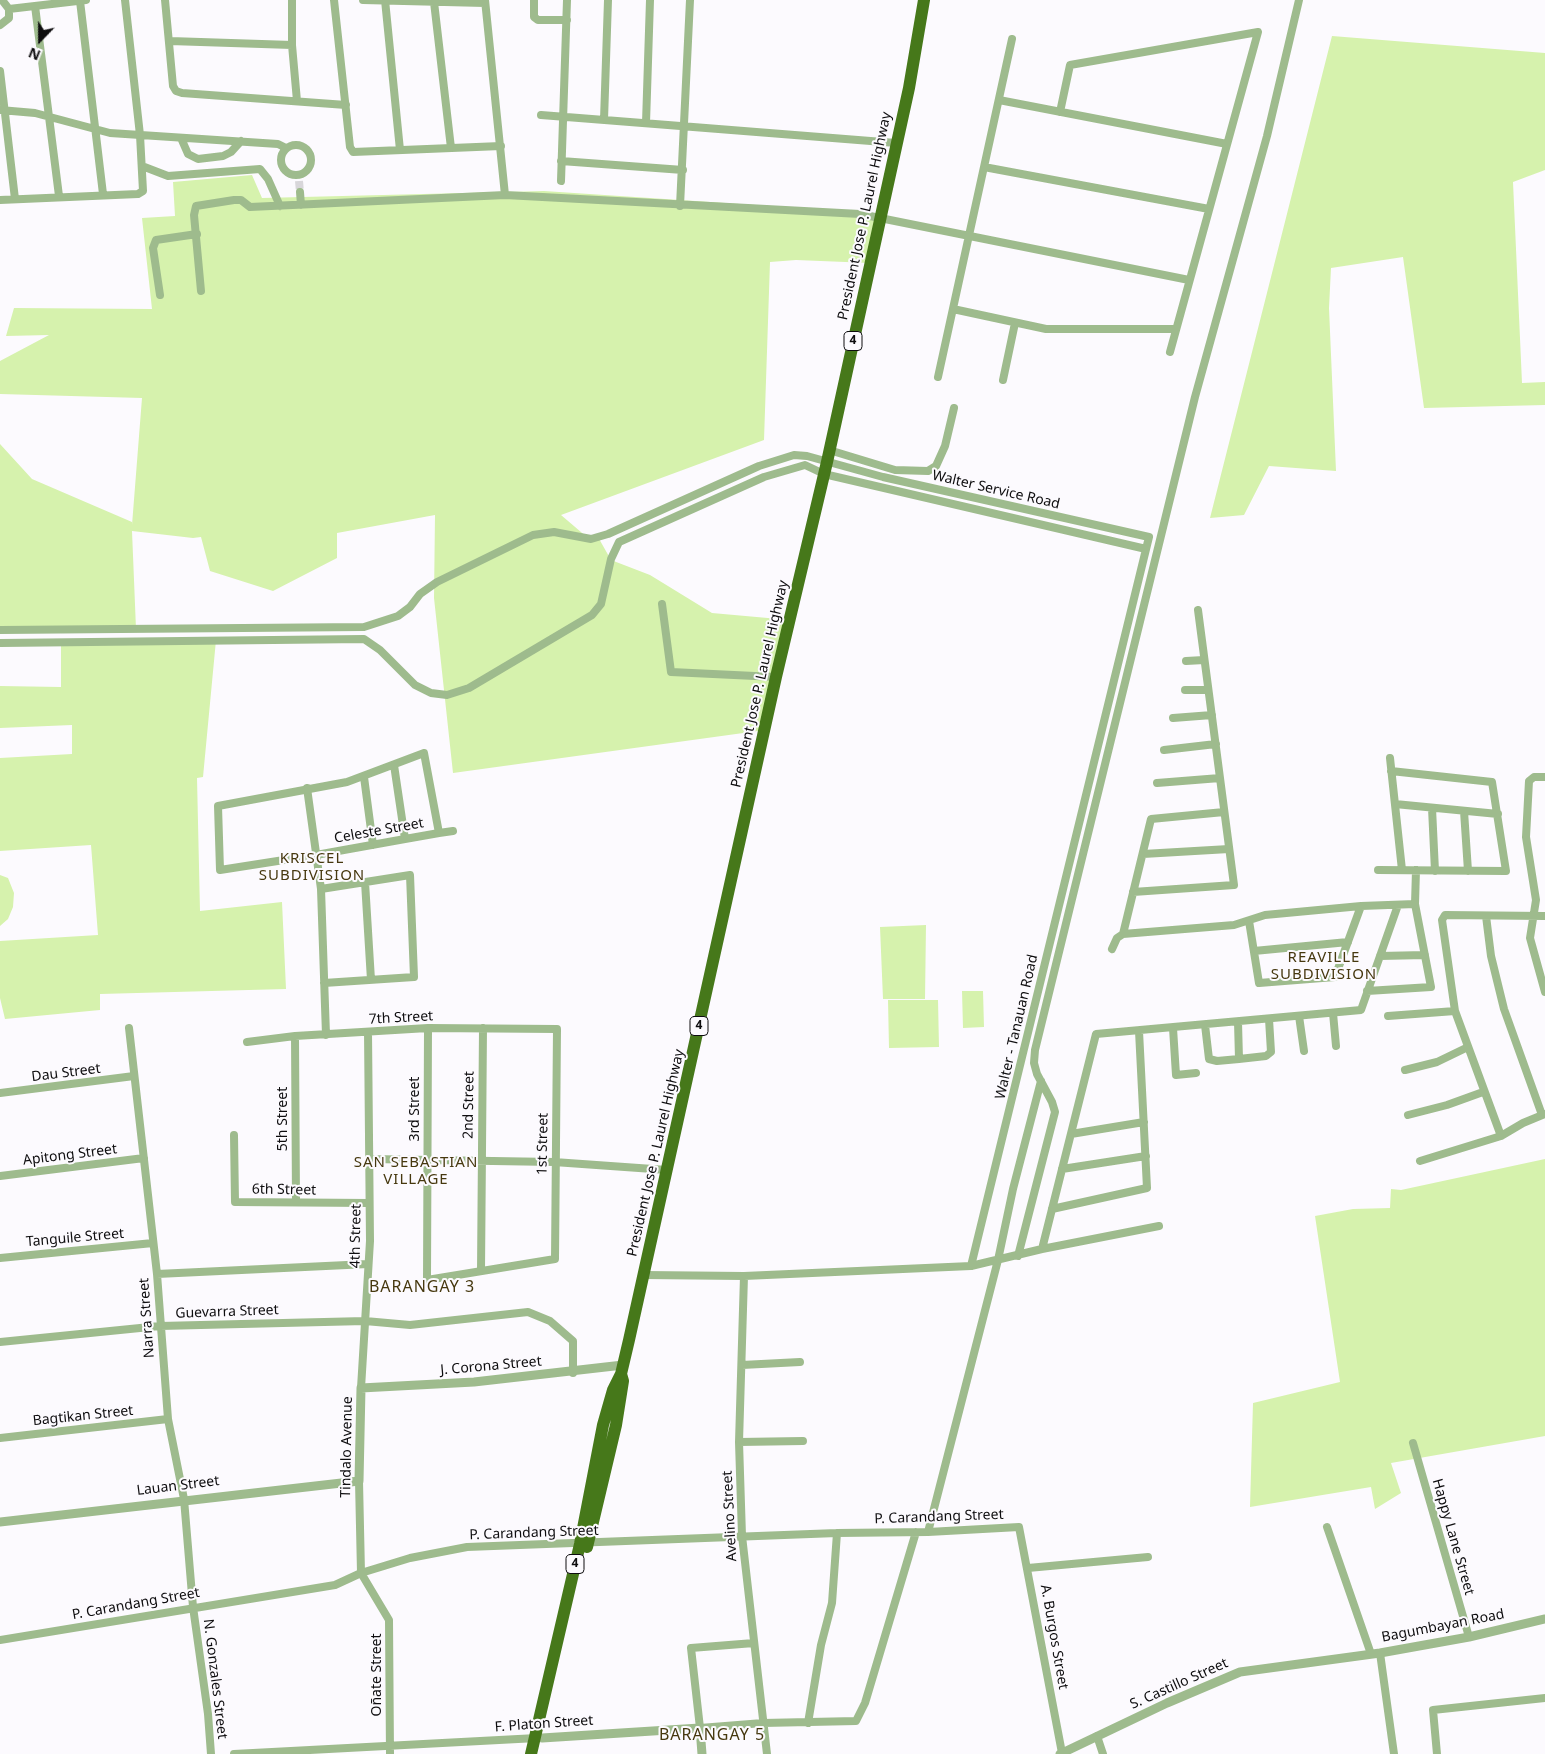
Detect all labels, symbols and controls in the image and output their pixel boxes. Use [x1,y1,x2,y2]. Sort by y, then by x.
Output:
north arrow [15,15,65,65]
text: N [25,43,43,65]
street label: President Jose P. Laurel Highway [835,110,895,322]
road number: 4 [844,332,862,351]
street label: Walter Service Road [931,467,1061,513]
street label: President Jose P. Laurel Highway [728,579,792,789]
street label: Celeste Street [333,815,425,847]
district label: KRISCEL SUBDIVISION [257,850,367,885]
district label: REAVILLE SUBDIVISION [1269,949,1379,984]
street label: Walter - Tanauan Road [992,953,1042,1101]
street label: 7th Street [368,1008,434,1028]
road number: 4 [690,1016,708,1036]
street label: President Jose P. Laurel Highway [624,1048,688,1258]
street label: Dau Street [31,1060,101,1086]
street label: 2nd Street [460,1071,478,1139]
street label: 3rd Street [407,1077,423,1141]
street label: 5th Street [275,1087,291,1151]
street label: 1st Street [534,1113,552,1175]
street label: Apitong Street [22,1141,118,1169]
district label: SAN SEBASTIAN VILLAGE [352,1154,480,1189]
street label: 6th Street [252,1181,316,1199]
street label: 4th Street [347,1204,365,1268]
street label: Tanguile Street [25,1225,125,1251]
street label: Narra Street [136,1277,158,1359]
district label: BARANGAY 3 [368,1277,476,1297]
street label: Guevarra Street [175,1302,279,1322]
street label: J. Corona Street [440,1353,542,1379]
street label: Tindalo Avenue [338,1396,356,1498]
street label: Bagtikan Street [32,1402,134,1430]
street label: Avelino Street [719,1470,741,1562]
street label: Lauan Street [136,1473,220,1499]
street label: Happy Lane Street [1428,1477,1478,1597]
street label: P. Carandang Street [874,1506,1004,1528]
street label: P. Carandang Street [469,1522,599,1544]
road number: 4 [566,1555,584,1574]
street label: A. Burgos Street [1037,1583,1071,1691]
street label: P. Carandang Street [71,1585,201,1623]
street label: Bagumbayan Road [1380,1606,1506,1646]
street label: N. Gonzales Street [199,1618,231,1740]
street label: Oñate Street [369,1633,385,1717]
street label: S. Castillo Street [1127,1655,1231,1713]
street label: F. Platon Street [494,1712,594,1736]
district label: BARANGAY 5 [658,1725,766,1745]

